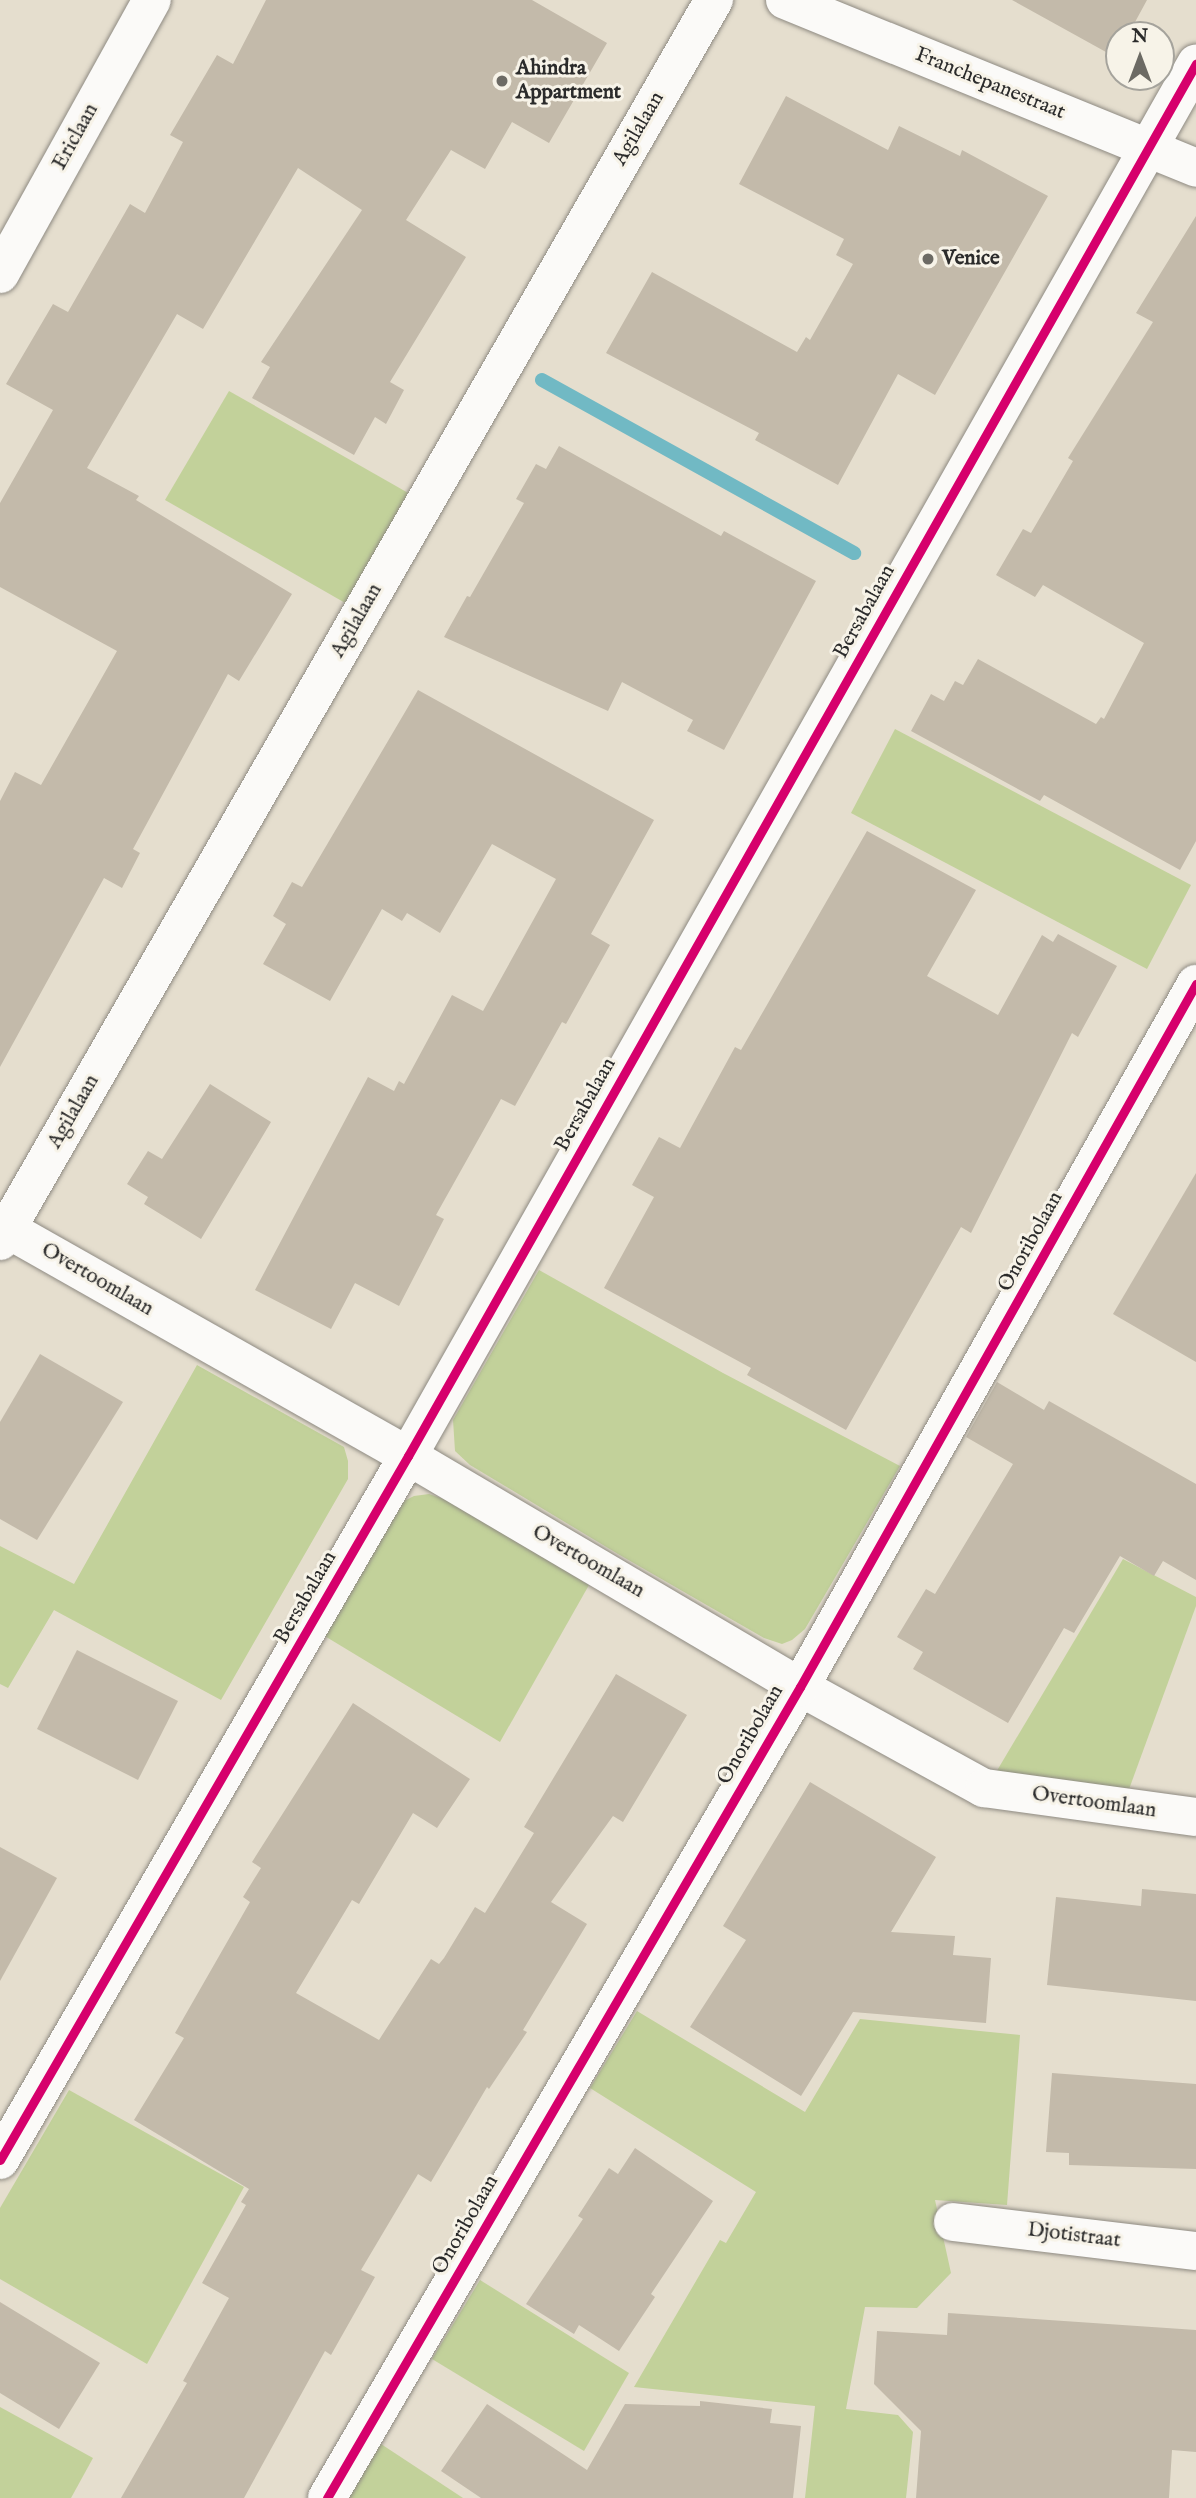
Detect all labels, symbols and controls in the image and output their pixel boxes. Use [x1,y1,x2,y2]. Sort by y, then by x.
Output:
north arrow [1105,21,1175,91]
text: N [1132,25,1148,49]
street label: Franchepanestraat [911,42,1069,126]
place label: Ahindra Appartment [516,56,621,106]
marker: Ahindra Appartment [494,73,510,89]
street label: Agilalaan [608,88,670,170]
street label: Ericlaan [48,99,104,175]
place label: Venice [942,246,1000,272]
marker: Venice [920,251,936,267]
street label: Bersabalaan [829,561,901,663]
street label: Agilalaan [326,580,388,662]
street label: Bersabalaan [550,1054,622,1156]
street label: Agilalaan [43,1071,105,1153]
street label: Onoribolaan [993,1188,1069,1296]
street label: Overtoomlaan [37,1238,157,1322]
street label: Overtoomlaan [528,1520,648,1604]
street label: Bersabalaan [269,1547,343,1649]
street label: Onoribolaan [712,1681,790,1789]
street label: Overtoomlaan [1030,1782,1158,1824]
street label: Onoribolaan [427,2171,505,2279]
street label: Djotistraat [1026,2218,1122,2254]

